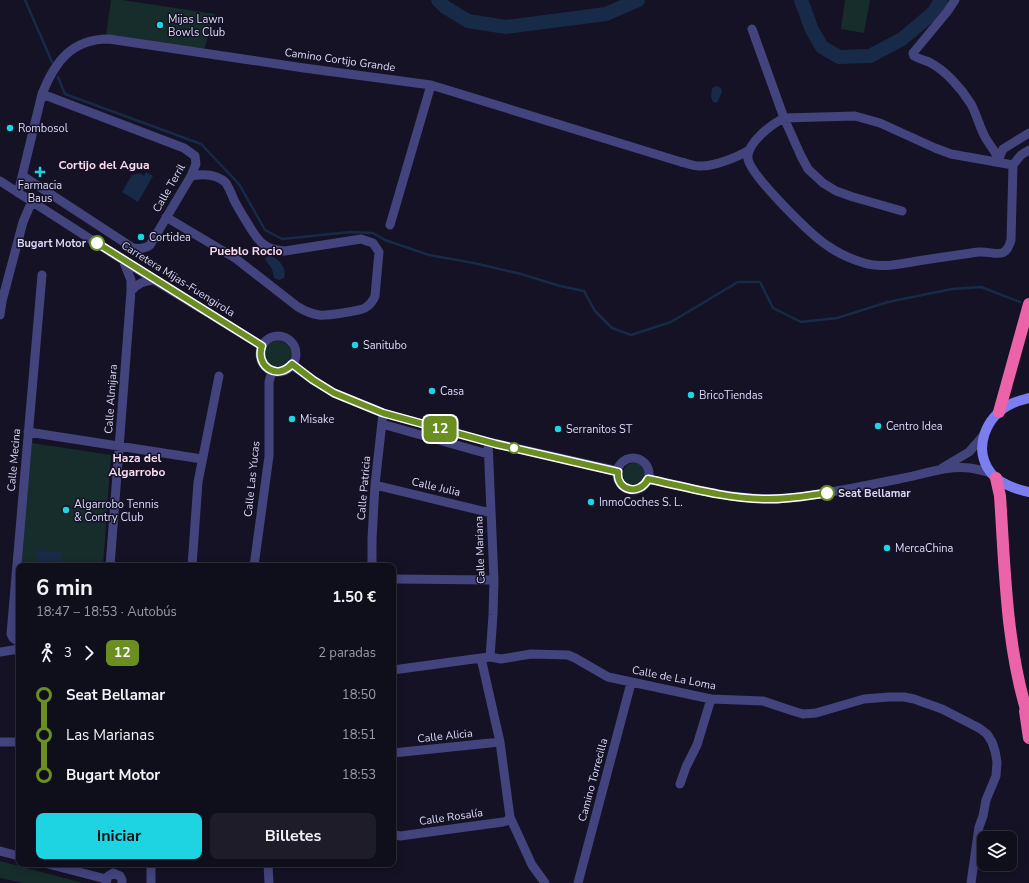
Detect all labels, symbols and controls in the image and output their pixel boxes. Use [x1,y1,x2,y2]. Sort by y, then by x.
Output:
place label: Mijas Lawn Bowls Club [168,12,225,40]
marker: Mijas Lawn Bowls Club [155,20,165,30]
street label: Camino Cortijo Grande [284,45,397,75]
place label: Rombosol [18,121,69,136]
marker: Rombosol [5,123,15,133]
district label: Cortijo del Agua [58,157,150,173]
street label: Calle Terril [149,160,189,215]
marker: Farmacia Baus [35,167,45,177]
place label: Farmacia Baus [18,178,62,206]
place label: Cortidea [149,230,191,245]
marker: Cortidea [136,232,146,242]
marker: Bugart Motor [89,235,105,251]
place label: Bugart Motor [17,236,87,251]
street label: Carretera Mijas-Fuengirola [118,238,238,320]
district label: Pueblo Rocio [210,243,283,259]
place label: Sanitubo [363,338,407,353]
marker: Sanitubo [350,340,360,350]
street label: Calle Almijara [101,364,121,434]
place label: Casa [440,384,464,399]
marker: Casa [427,386,437,396]
place label: BricoTiendas [699,388,763,403]
marker: BricoTiendas [686,390,696,400]
place label: Misake [300,412,334,427]
marker: Misake [287,414,297,424]
line badge: 12 [422,416,458,442]
text: 12 [432,419,448,438]
place label: Centro Idea [886,419,943,434]
marker: Centro Idea [873,421,883,431]
place label: Serranitos ST [566,422,633,437]
marker: Serranitos ST [553,424,563,434]
street label: Calle Mecina [4,428,24,492]
street label: Calle Las Yucas [241,440,263,518]
unlabelled marker [508,442,520,454]
district label: Haza del Algarrobo [109,450,166,480]
street label: Calle Patricia [354,455,374,521]
street label: Calle Julia [410,474,462,500]
marker: Seat Bellamar [819,485,835,501]
place label: Seat Bellamar [838,486,911,501]
place label: InmoCoches S. L. [599,495,683,510]
place label: Algarrobo Tennis & Contry Club [74,497,159,525]
marker: InmoCoches S. L. [586,497,596,507]
marker: Algarrobo Tennis & Contry Club [61,505,71,515]
street label: Calle Mariana [471,516,489,584]
place label: MercaChina [895,541,953,556]
marker: MercaChina [882,543,892,553]
text: 6 min [36,573,93,603]
text: 1.50 € [332,587,376,607]
text: 18:47 – 18:53 · Autobús [36,603,177,621]
icon: walk [36,642,58,664]
icon: forward [78,642,100,664]
text: 12 [114,643,131,662]
text: 3 [64,644,72,662]
text: 2 paradas [318,644,376,662]
street label: Calle de La Loma [631,663,717,694]
text: Seat Bellamar [66,685,165,705]
text: 18:50 [342,686,376,704]
text: Las Marianas [66,725,154,745]
text: 18:51 [342,726,376,744]
street label: Calle Alicia [417,726,474,746]
street label: Camino Torrecilla [575,736,611,823]
text: Bugart Motor [66,765,160,785]
text: 18:53 [342,766,376,784]
street label: Calle Rosalía [418,805,484,829]
button: Iniciar [36,813,202,859]
button: Billetes [210,813,376,859]
map controls [977,831,1017,871]
button: layers [977,831,1017,871]

